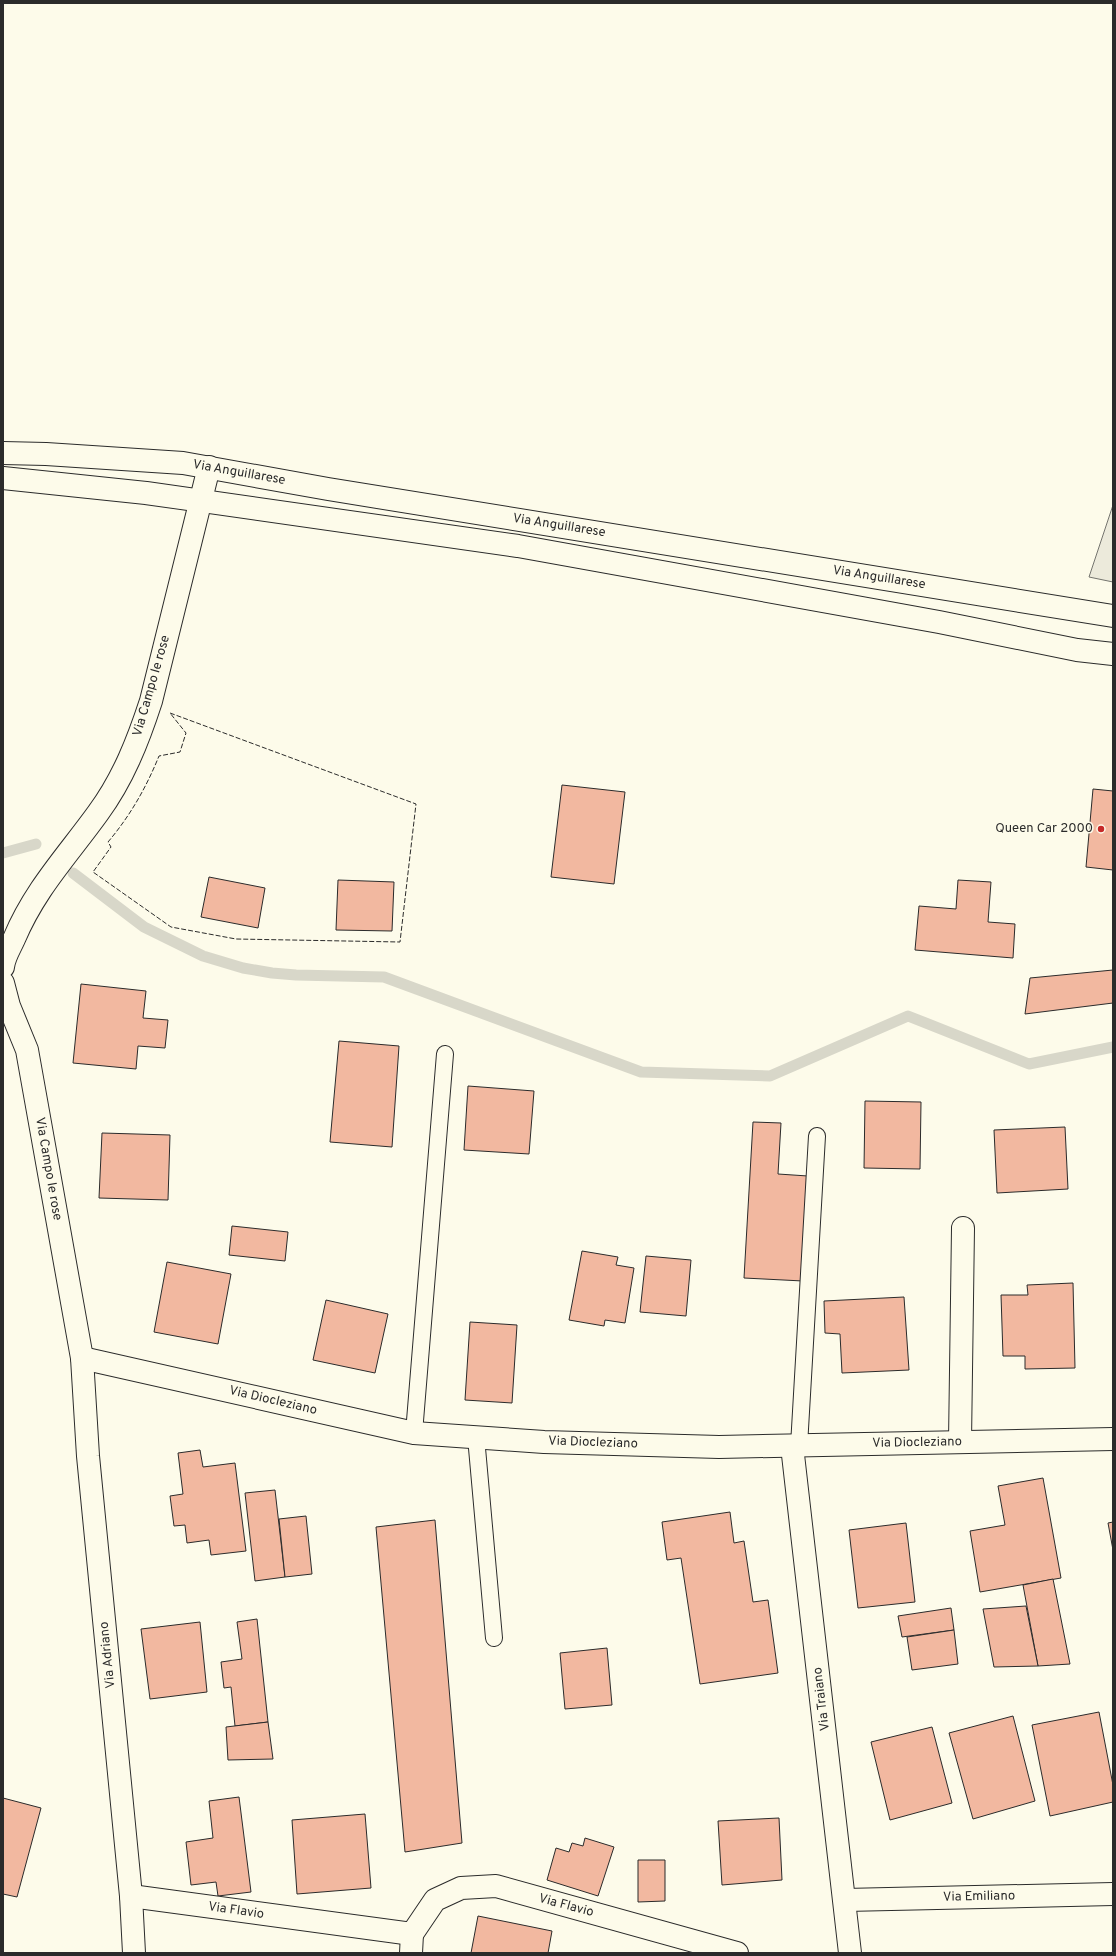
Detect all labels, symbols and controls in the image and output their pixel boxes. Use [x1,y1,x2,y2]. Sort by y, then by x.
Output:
street label: Via Anguillarese [191,457,287,489]
street label: Via Anguillarese [511,511,607,541]
street label: Via Anguillarese [831,563,927,593]
street label: Via Campo le rose [130,634,174,738]
place label: Queen Car 2000 [995,821,1093,837]
marker: Queen Car 2000 [1096,824,1106,834]
street label: Via Campo le rose [31,1116,65,1222]
street label: Via Diocleziano [227,1383,319,1419]
street label: Via Diocleziano [548,1433,638,1453]
street label: Via Diocleziano [872,1434,962,1452]
street label: Via Adriano [97,1621,119,1689]
street label: Via Traiano [810,1666,834,1732]
street label: Via Emiliano [943,1888,1015,1906]
street label: Via Flavio [537,1891,595,1921]
street label: Via Flavio [207,1899,265,1923]

